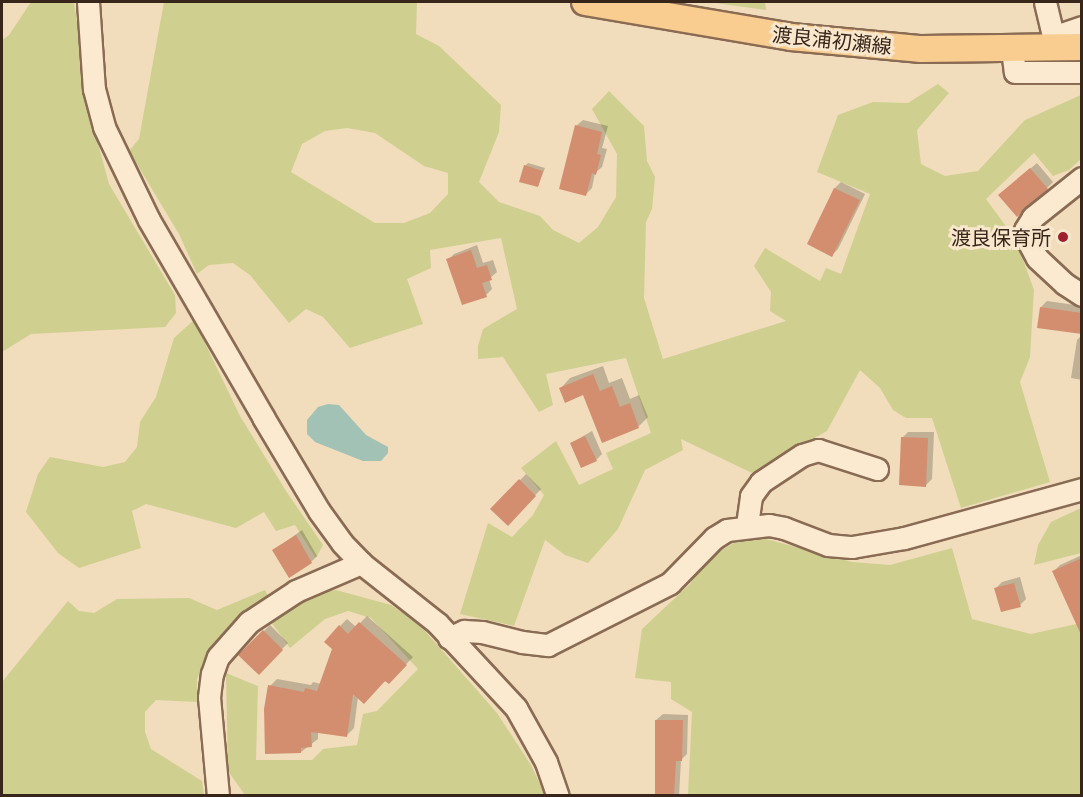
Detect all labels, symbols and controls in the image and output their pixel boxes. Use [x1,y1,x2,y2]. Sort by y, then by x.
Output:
street label: 渡良浦初瀬線 [771,22,893,58]
place label: 渡良保育所 [951,225,1051,249]
marker: 渡良保育所 [1056,230,1070,244]

